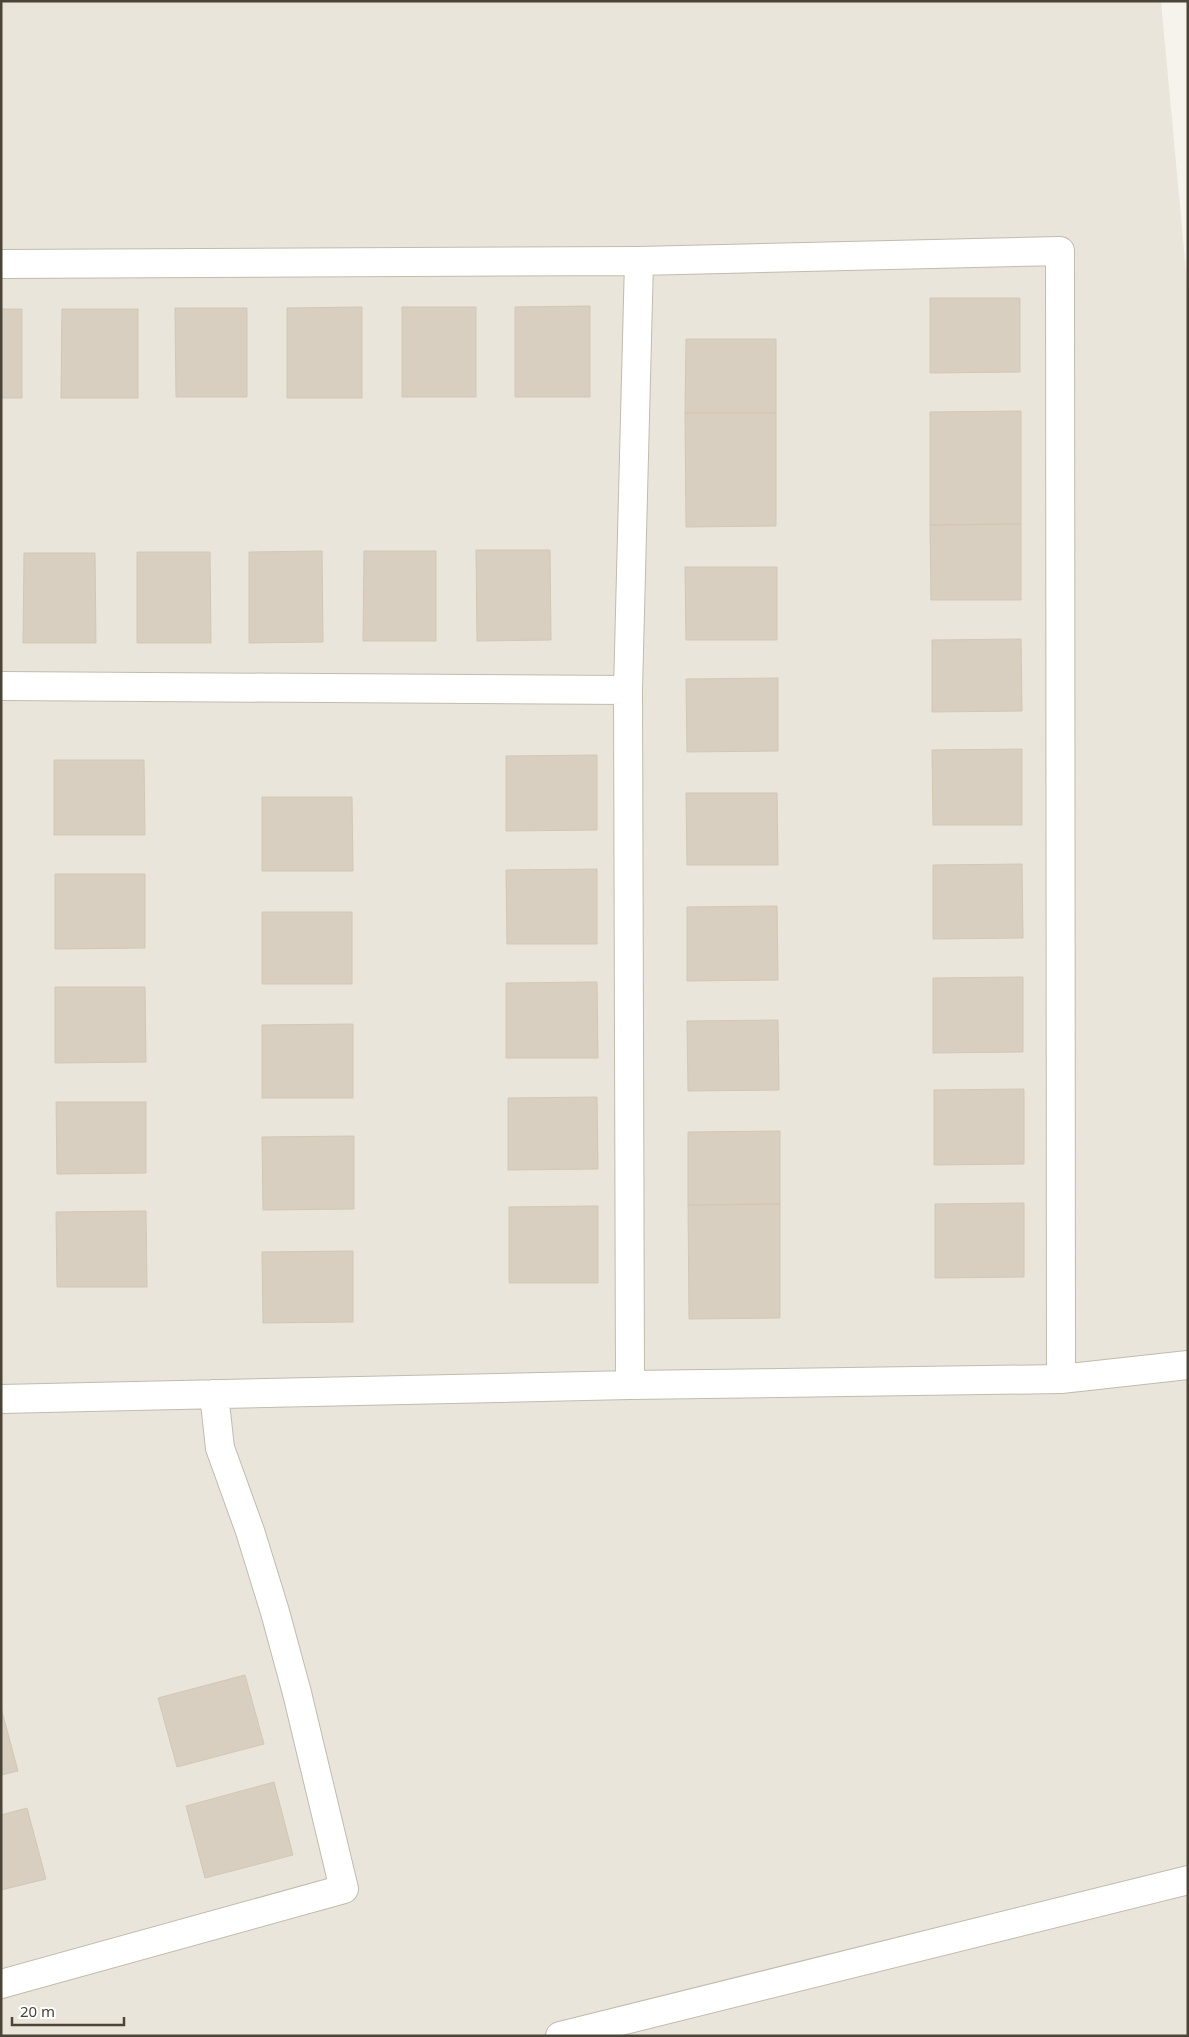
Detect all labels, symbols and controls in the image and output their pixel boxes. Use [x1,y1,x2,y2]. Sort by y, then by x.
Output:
scale bar [12,1994,125,2026]
text: 20 m [20,2001,55,2021]

